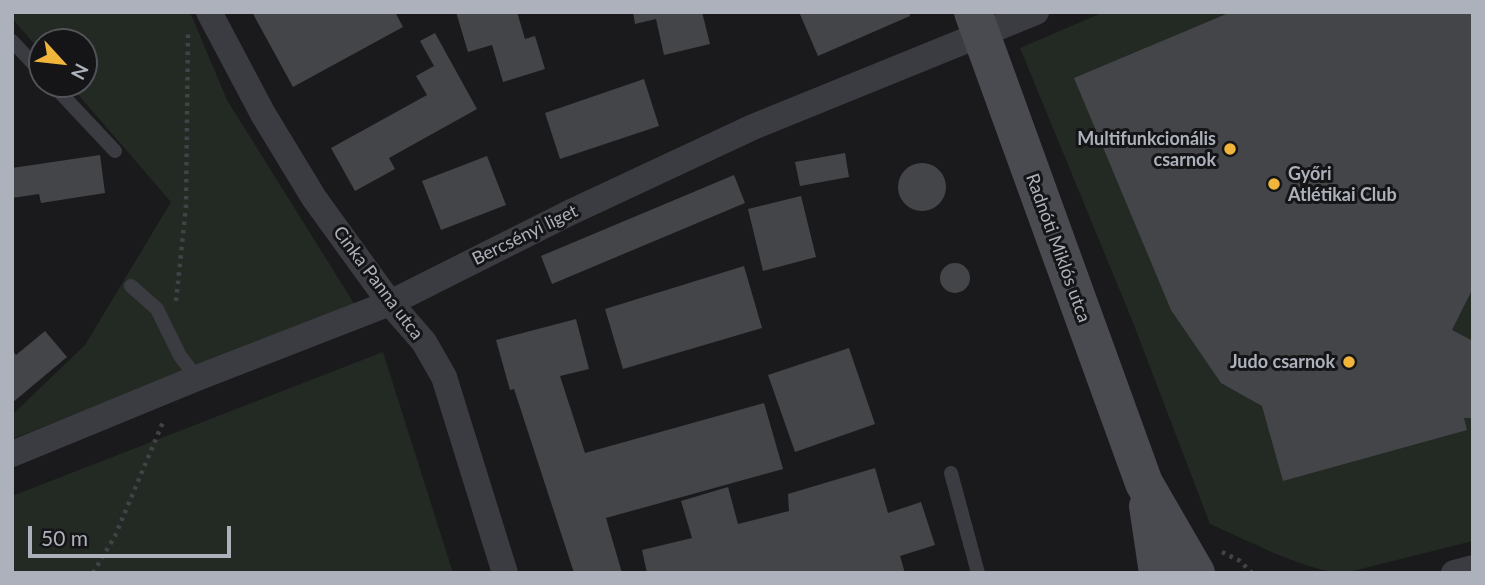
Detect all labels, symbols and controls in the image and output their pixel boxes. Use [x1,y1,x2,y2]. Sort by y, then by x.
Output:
north arrow [28,28,98,98]
text: N [67,60,94,84]
place label: Multifunkcionális csarnok [1077,128,1216,170]
marker: Multifunkcionális csarnok [1222,141,1238,157]
place label: Győri Atlétikai Club [1288,163,1397,206]
street label: Radnóti Miklós utca [1021,171,1095,325]
marker: Győri Atlétikai Club [1266,176,1282,192]
street label: Bercsényi liget [469,200,581,270]
street label: Cinka Panna utca [328,222,428,344]
place label: Judo csarnok [1230,351,1335,373]
marker: Judo csarnok [1341,354,1357,370]
scale bar [32,512,234,556]
text: 50 m [41,525,88,550]

